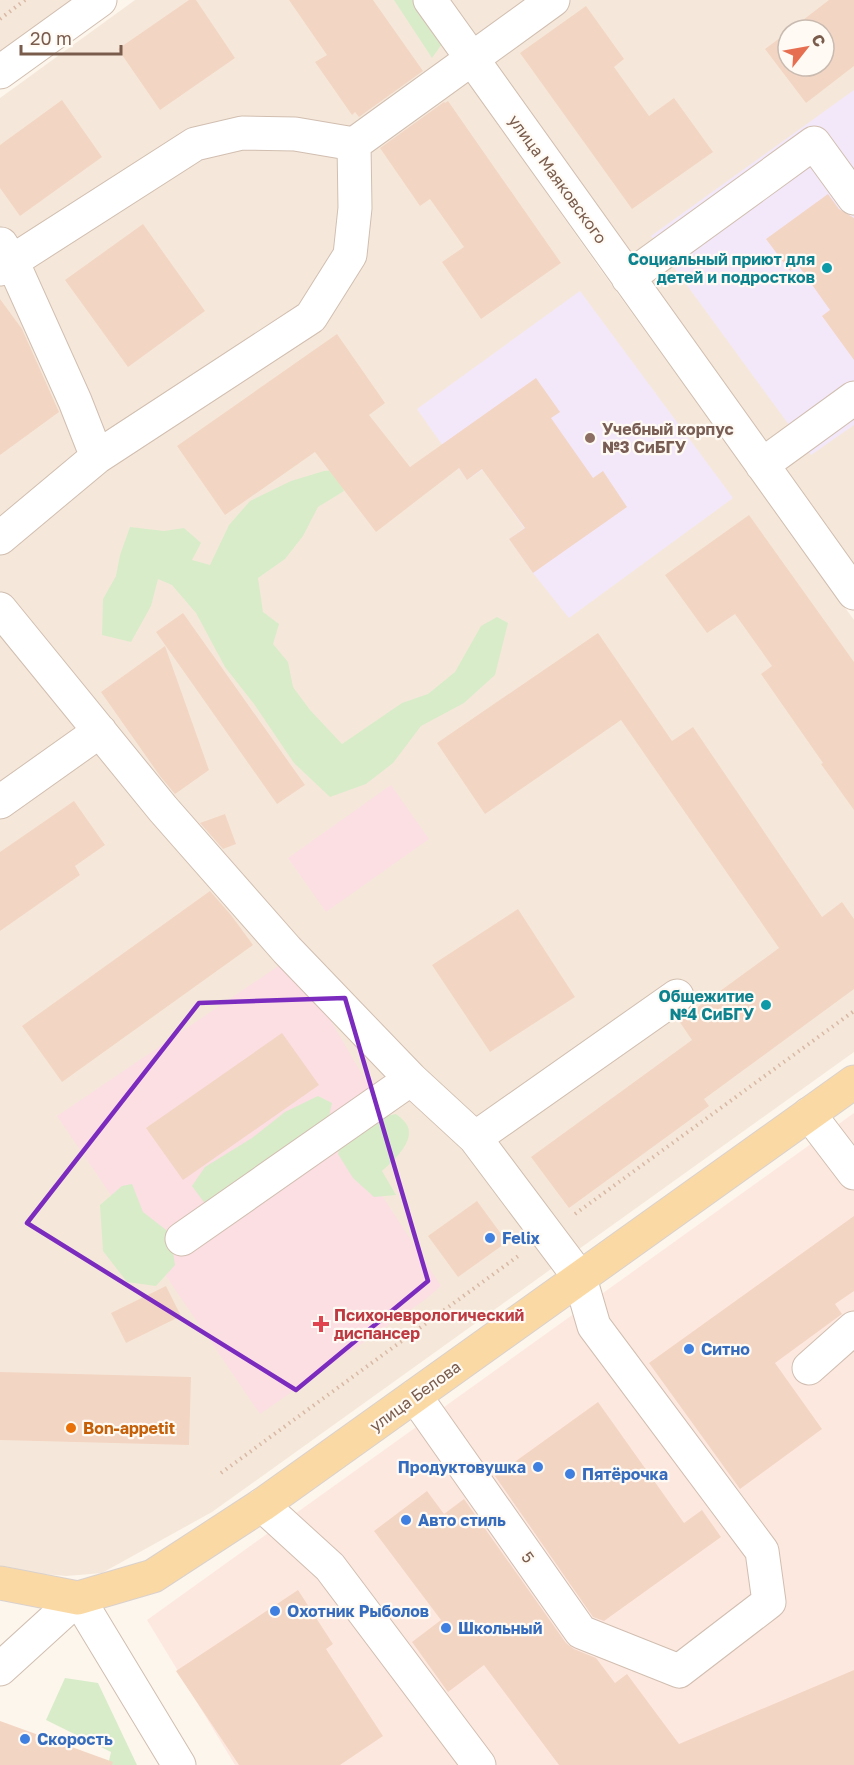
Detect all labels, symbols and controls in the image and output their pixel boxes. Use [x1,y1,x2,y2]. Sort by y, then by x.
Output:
scale bar [21,18,122,56]
north arrow [776,18,836,78]
text: 20 m [30,27,72,49]
text: С [807,30,830,50]
street label: улица Маяковского [505,111,611,247]
place label: Социальный приют для детей и подростков [628,249,815,287]
marker: Социальный приют для детей и подростков [820,261,834,275]
place label: Учебный корпус №3 СиБГУ [602,419,734,457]
marker: Учебный корпус №3 СиБГУ [583,431,597,445]
place label: Общежитие №4 СиБГУ [658,986,755,1024]
marker: Общежитие №4 СиБГУ [759,998,773,1012]
place label: Felix [502,1228,541,1248]
marker: Felix [483,1231,497,1245]
place label: Психоневрологический диспансер [334,1305,524,1343]
marker: Психоневрологический диспансер [312,1315,330,1333]
place label: Ситно [701,1339,750,1359]
marker: Ситно [682,1342,696,1356]
street label: улица Белова [366,1356,464,1436]
place label: Bon-appetit [83,1418,175,1438]
marker: Bon-appetit [64,1421,78,1435]
place label: Продуктовушка [398,1457,526,1477]
marker: Продуктовушка [531,1460,545,1474]
place label: Пятёрочка [582,1464,668,1484]
marker: Пятёрочка [563,1467,577,1481]
place label: Авто стиль [418,1510,506,1530]
marker: Авто стиль [399,1513,413,1527]
street label: 5 [517,1547,539,1567]
place label: Охотник Рыболов [287,1601,429,1621]
marker: Охотник Рыболов [268,1604,282,1618]
place label: Школьный [458,1618,542,1638]
marker: Школьный [439,1621,453,1635]
place label: Скорость [37,1729,113,1749]
marker: Скорость [18,1732,32,1746]

